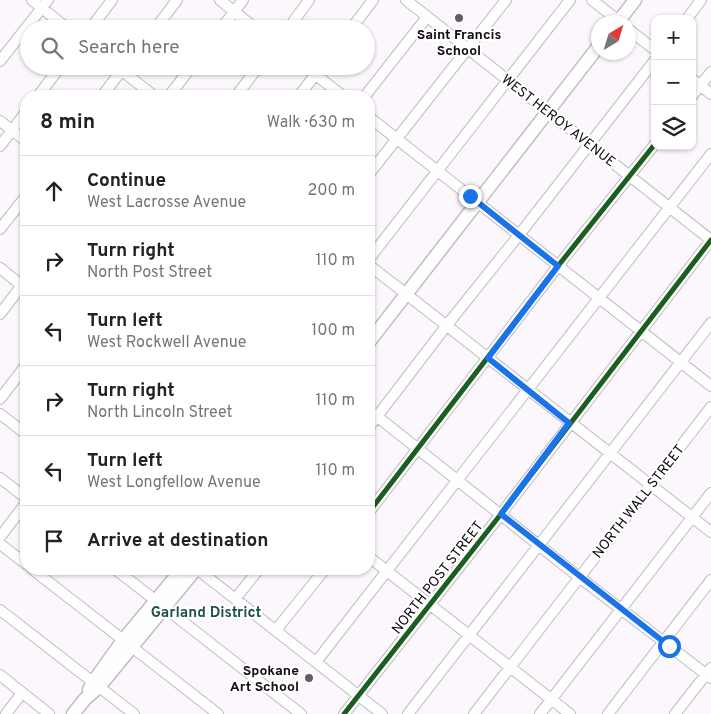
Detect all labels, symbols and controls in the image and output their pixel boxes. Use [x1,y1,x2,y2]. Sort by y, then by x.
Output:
marker: Saint Francis School [453,12,465,24]
north arrow [591,15,636,60]
map controls [651,15,696,150]
button: + [651,15,696,60]
search box [20,20,375,75]
place label: Saint Francis School [417,27,501,60]
icon: search [38,34,66,62]
text: Search here [78,36,180,60]
button: − [651,60,696,105]
street label: WEST HEROY AVENUE [498,71,619,171]
button: layers [651,105,696,150]
text: 8 min [40,109,95,136]
text: Walk · 630 m [267,113,355,133]
text: Continue [87,169,166,193]
icon: ahead [40,177,68,205]
text: 200 m [307,181,355,201]
route end [459,185,482,208]
text: West Lacrosse Avenue [87,193,246,213]
text: Turn right [87,239,175,263]
icon: right [40,247,68,275]
text: 110 m [315,251,355,271]
text: North Post Street [87,263,212,283]
text: Turn left [87,309,163,333]
icon: left [40,317,68,345]
text: 100 m [311,321,355,341]
text: West Rockwell Avenue [87,333,246,353]
text: Turn right [87,379,175,403]
icon: right [40,387,68,415]
text: 110 m [315,391,355,411]
text: North Lincoln Street [87,403,233,423]
street label: NORTH WALL STREET [590,442,689,562]
text: Turn left [87,449,163,473]
icon: left [40,457,68,485]
text: 110 m [315,461,355,481]
text: West Longfellow Avenue [87,473,261,493]
street label: NORTH POST STREET [389,518,488,638]
icon: arrive [40,527,68,555]
text: Arrive at destination [87,529,268,553]
district label: Garland District [151,604,261,623]
route start [658,635,681,658]
place label: Spokane Art School [230,663,299,696]
marker: Spokane Art School [303,672,315,684]

